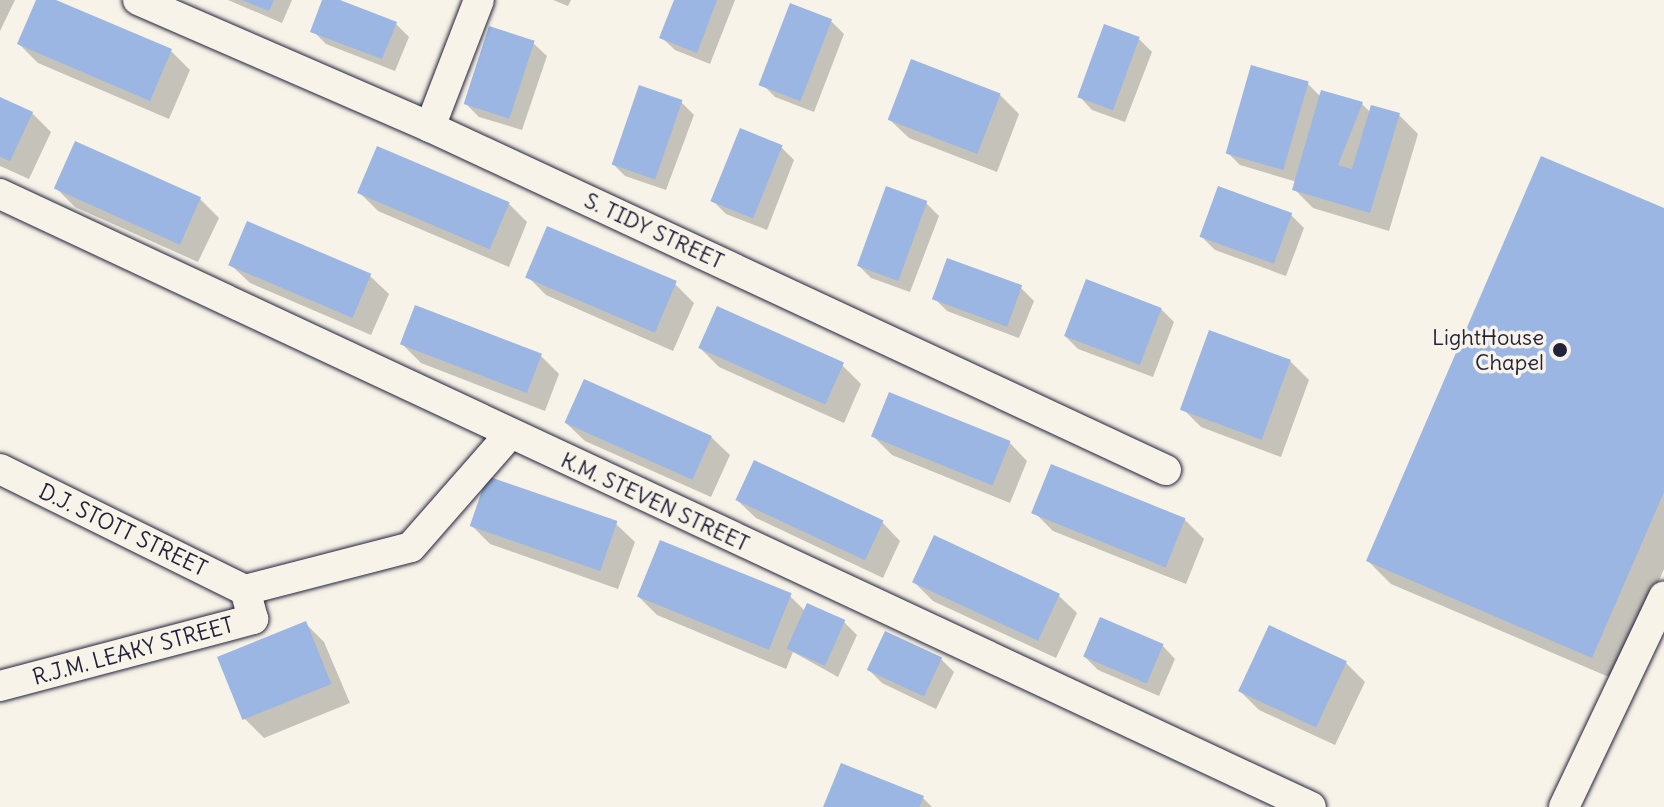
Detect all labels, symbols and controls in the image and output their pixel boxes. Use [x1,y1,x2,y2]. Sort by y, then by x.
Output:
street label: S. TIDY STREET [580,187,728,275]
place label: LightHouse Chapel [1432,324,1544,376]
marker: LightHouse Chapel [1551,341,1569,359]
street label: K.M. STEVEN STREET [557,447,753,557]
street label: D.J. STOTT STREET [35,478,211,582]
street label: R.J.M. LEAKY STREET [30,611,236,691]

